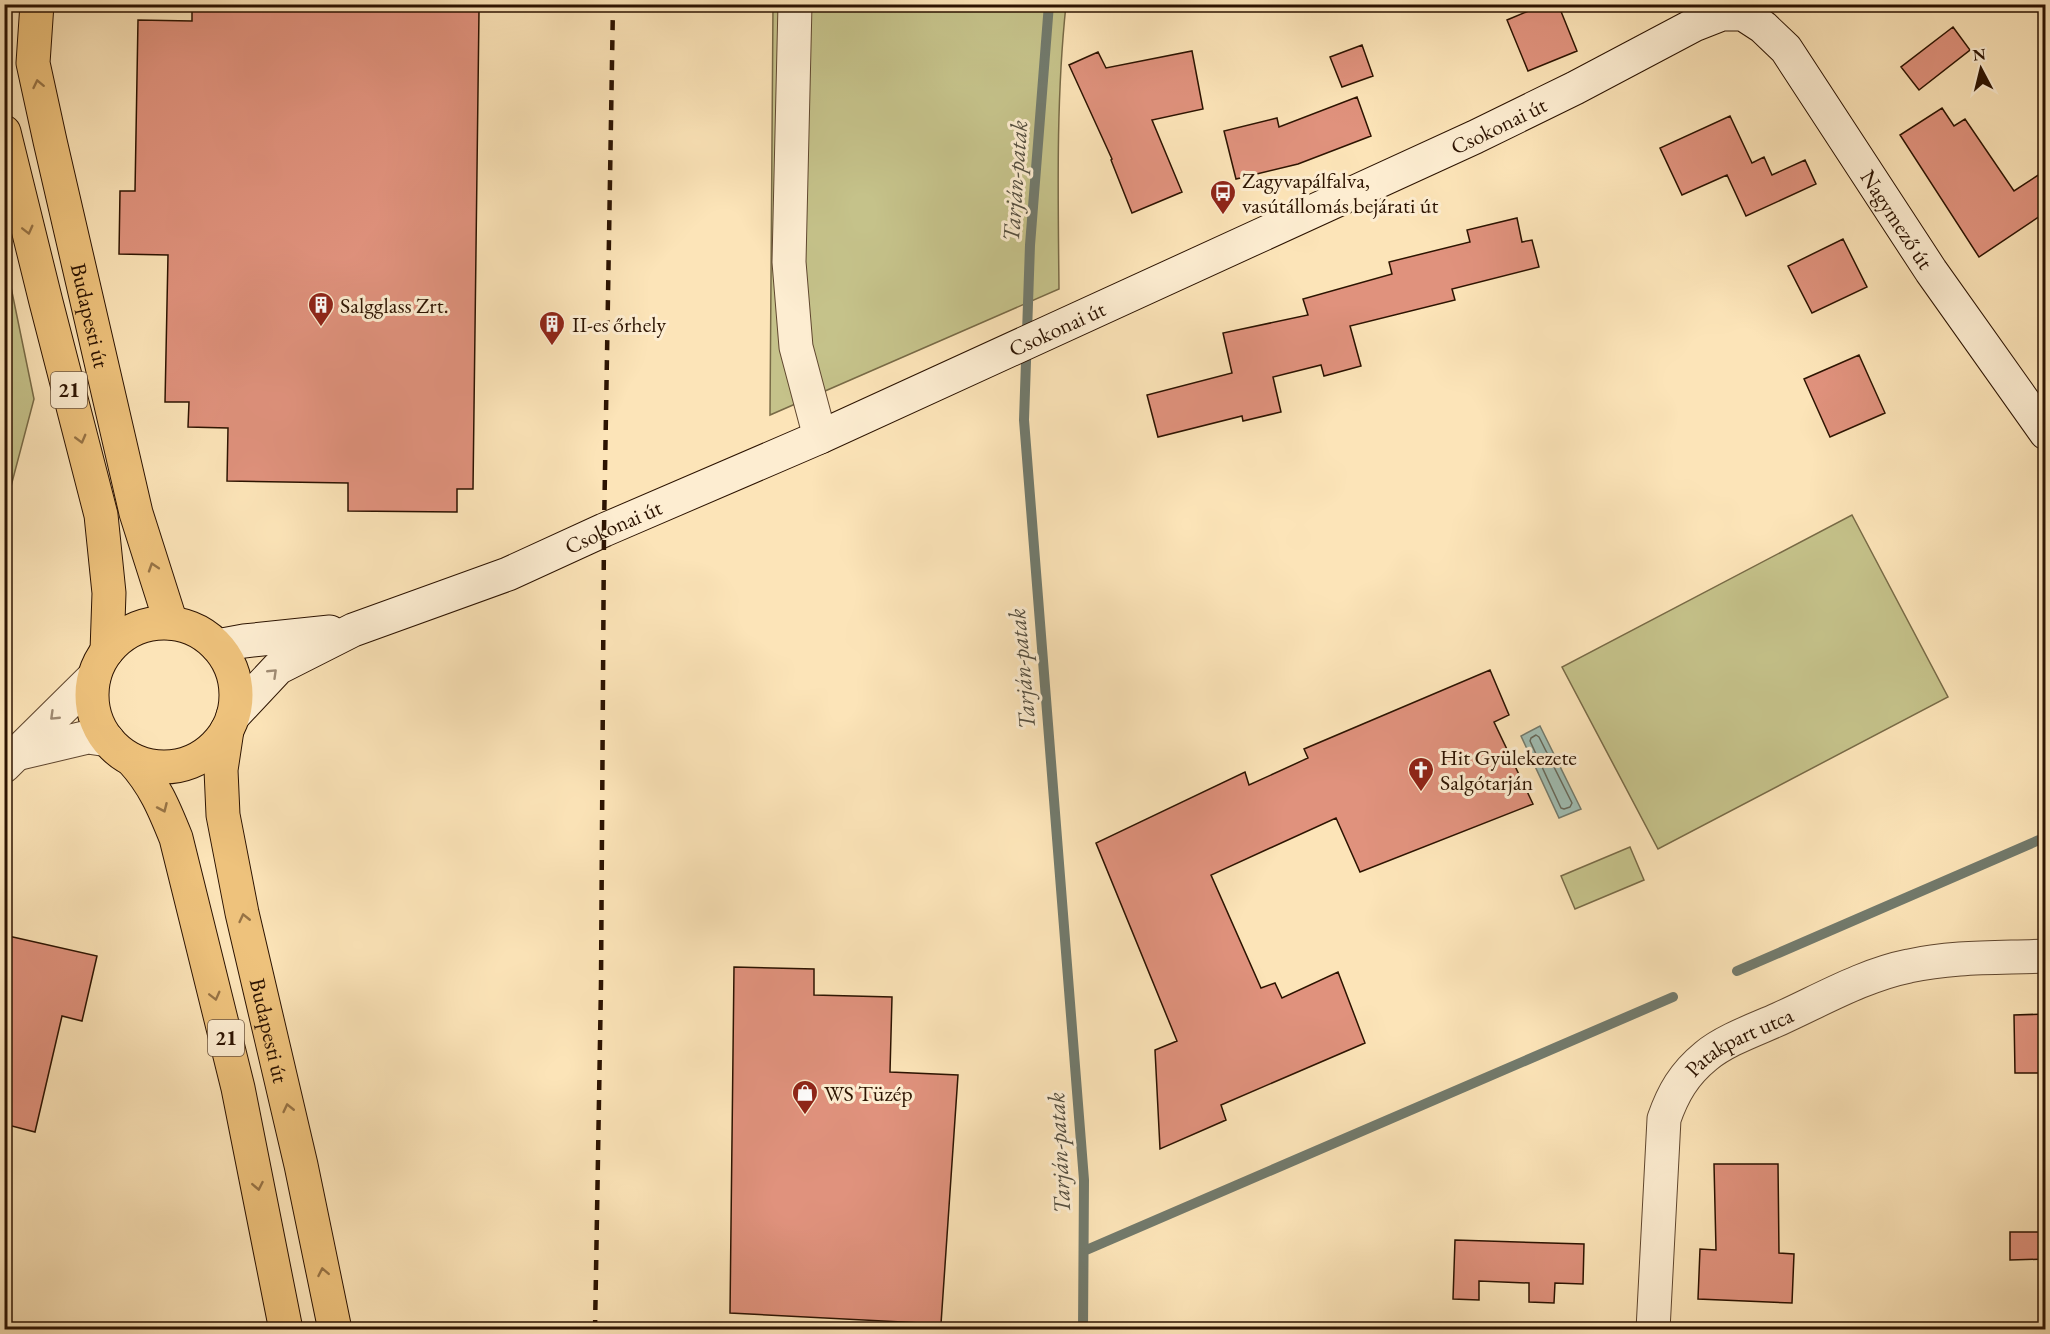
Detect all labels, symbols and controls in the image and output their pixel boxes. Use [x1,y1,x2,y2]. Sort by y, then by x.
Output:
north arrow [1951,39,2011,99]
text: N [1972,43,1987,66]
one-way arrow [32,79,45,89]
street label: Csokonai út [1446,90,1551,161]
water label: Tarján-patak [995,119,1034,243]
street label: Nagymező út [1854,164,1940,275]
place label: Zagyvapálfalva, vasútállomás bejárati út [1242,166,1438,220]
bus stop icon: Zagyvapálfalva, vasútállomás bejárati út [1208,178,1238,216]
one-way arrow [21,224,34,234]
street label: Budapesti út [64,260,116,371]
building icon: Salgglass Zrt. [306,290,336,328]
place label: Salgglass Zrt. [340,291,449,320]
street label: Csokonai út [1004,294,1110,364]
building icon: II-es őrhely [537,309,567,347]
place label: II-es őrhely [572,310,667,339]
road number: 21 [51,372,87,408]
one-way arrow [74,434,87,444]
street label: Csokonai út [560,493,666,561]
one-way arrow [148,562,160,573]
water label: Tarján-patak [1001,607,1042,731]
one-way arrow [266,670,277,681]
one-way arrow [51,709,61,720]
place label: Hit Gyülekezete Salgótarján [1440,743,1577,797]
church icon: Hit Gyülekezete Salgótarján [1406,755,1436,793]
one-way arrow [156,802,168,813]
one-way arrow [238,913,251,923]
street label: Budapesti út [243,975,295,1086]
one-way arrow [208,991,221,1001]
street label: Patakpart utca [1678,1000,1798,1083]
road number: 21 [208,1020,244,1056]
shop icon: WS Tüzép [790,1078,820,1116]
place label: WS Tüzép [824,1079,913,1108]
water label: Tarján-patak [1040,1091,1077,1215]
one-way arrow [282,1103,295,1113]
one-way arrow [251,1181,264,1191]
one-way arrow [317,1267,330,1277]

